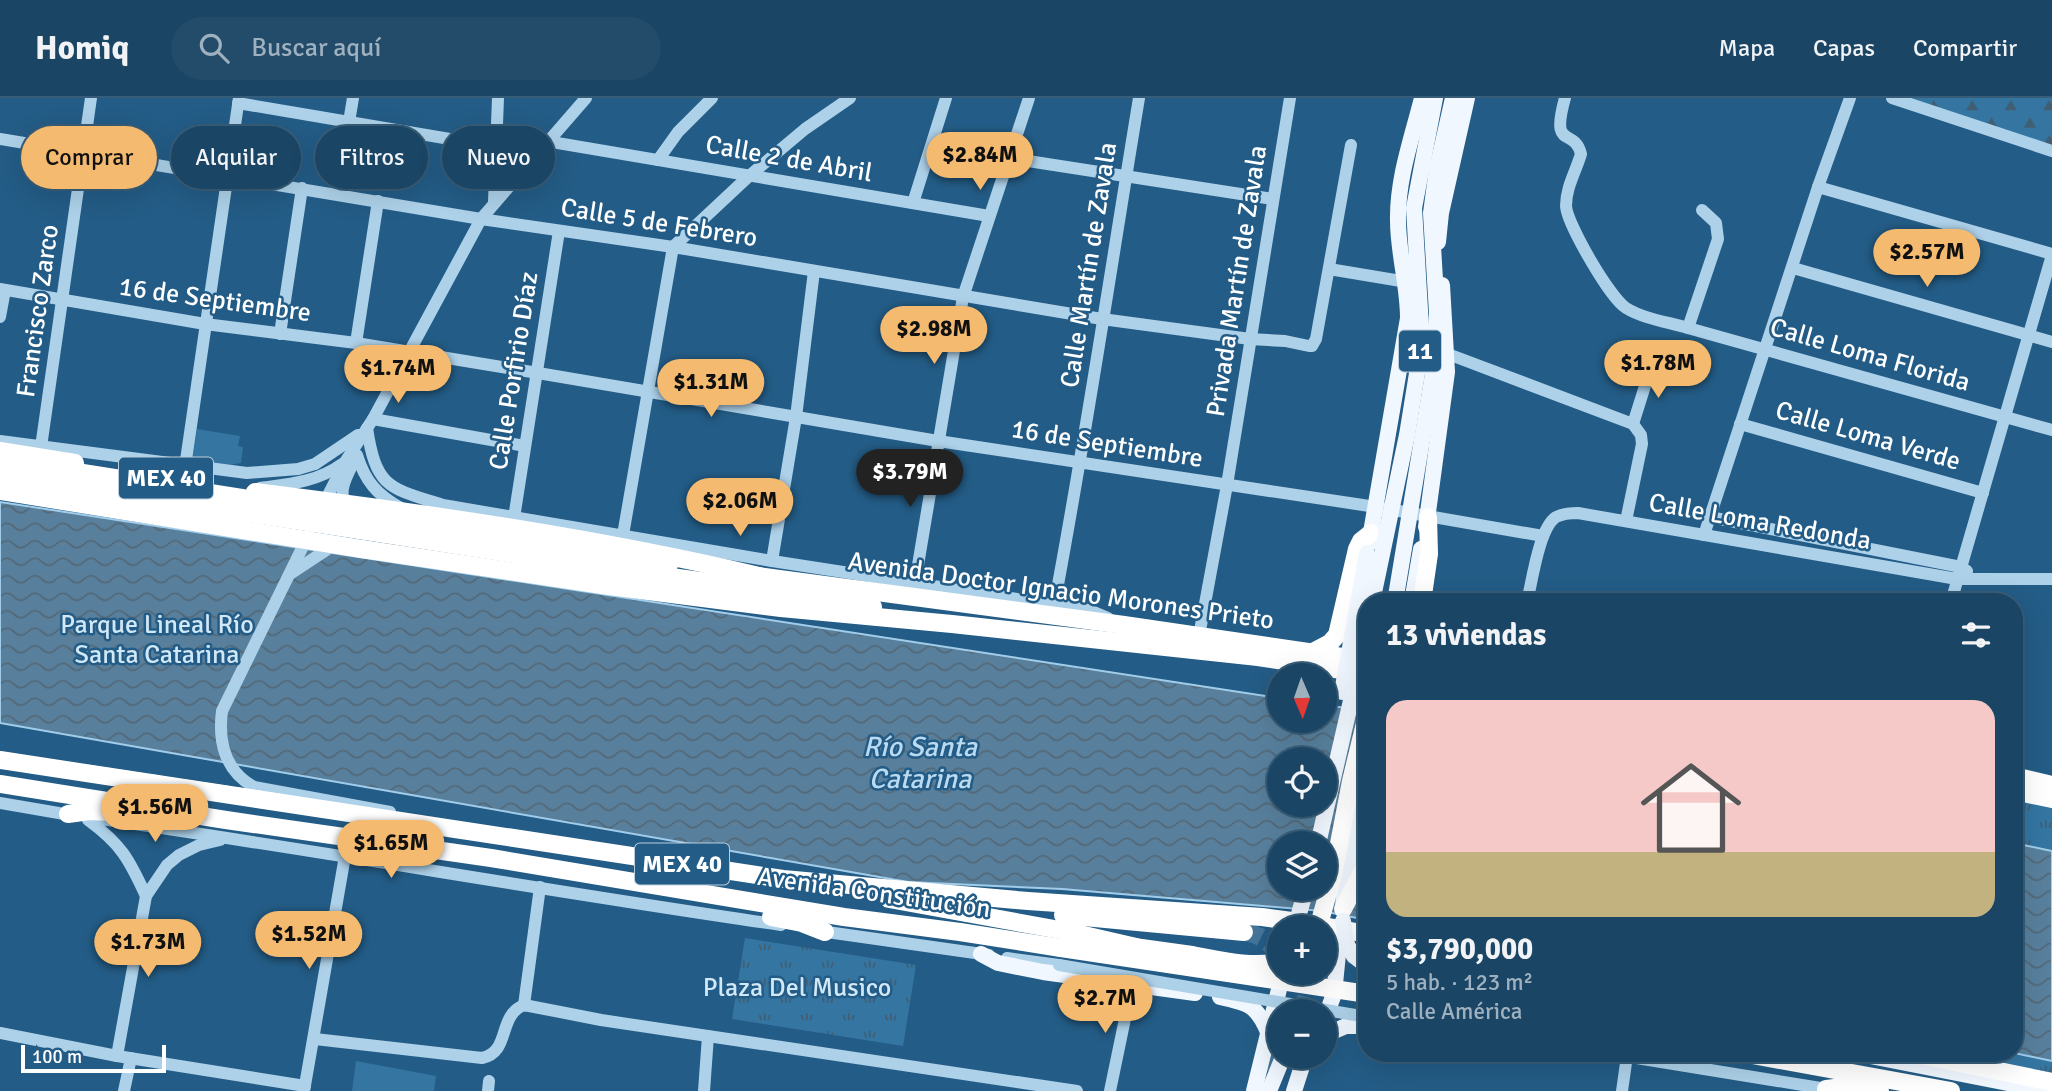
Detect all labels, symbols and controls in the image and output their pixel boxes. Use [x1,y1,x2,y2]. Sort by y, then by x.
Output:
search box [171,17,661,80]
text: Homiq [35,28,129,69]
icon: search [195,29,233,67]
text: Buscar aquí [251,32,381,64]
text: Mapa [1719,33,1775,63]
text: Capas [1813,33,1875,63]
text: Compartir [1913,33,2017,63]
chip: Comprar [21,126,157,189]
chip: Alquilar [171,126,301,189]
chip: Filtros [315,126,428,189]
chip: Nuevo [442,126,555,189]
street label: Calle 2 de Abril [703,129,875,189]
pin: $2.84M [923,132,1037,192]
text: $2.84M [942,140,1018,169]
street label: Calle Martín de Zavala [1054,140,1124,390]
street label: Privada Martín de Zavala [1200,143,1274,419]
street label: Calle 5 de Febrero [558,192,760,254]
street label: Francisco Zarco [10,223,66,399]
pin: $2.57M [1870,230,1984,289]
text: $2.57M [1889,237,1965,266]
street label: Calle Porfirio Díaz [483,270,545,472]
street label: 16 de Septiembre [117,271,313,329]
pin: $2.98M [877,306,991,366]
street label: Calle Loma Florida [1766,311,1974,399]
text: $2.98M [896,314,972,343]
road number: 11 [1399,330,1441,372]
pin: $1.78M [1601,341,1715,400]
pin: $1.74M [341,345,455,405]
text: $1.78M [1620,348,1696,377]
text: $1.74M [360,353,436,382]
pin: $1.31M [654,360,768,419]
text: $1.31M [673,367,749,396]
street label: Calle Loma Verde [1772,394,1964,478]
street label: 16 de Septiembre [1009,413,1205,475]
pin: $3.79M [853,450,967,509]
text: $3.79M [872,457,948,486]
road number: MEX 40 [119,458,213,498]
pin: $2.06M [683,478,797,538]
text: $2.06M [702,486,778,515]
street label: Calle Loma Redonda [1646,487,1874,557]
street label: Avenida Doctor Ignacio Morones Prieto [846,545,1276,637]
park label: Parque Lineal Río Santa Catarina [60,609,254,671]
icon: filters [1957,616,1995,654]
text: 13 viviendas [1386,617,1546,654]
north arrow [1267,663,1337,733]
map controls [1267,663,1337,1069]
water label: Río Santa Catarina [863,730,978,796]
icon: home [1628,745,1754,871]
button: locate [1267,747,1337,817]
pin: $1.56M [98,784,212,844]
text: $1.56M [117,792,193,821]
pin: $1.65M [334,820,448,880]
text: $1.65M [353,828,429,857]
button: layers [1267,831,1337,901]
road number: MEX 40 [635,844,729,884]
street label: Avenida Constitución [755,861,993,925]
pin: $1.52M [252,912,366,971]
button: + [1267,915,1337,985]
text: $1.52M [271,919,347,948]
pin: $1.73M [91,920,205,979]
text: $1.73M [110,927,186,956]
text: $3,790,000 [1386,931,1533,968]
text: 5 hab. · 123 m² [1386,968,1533,997]
park label: Plaza Del Musico [703,972,891,1004]
pin: $2.7M [1056,976,1154,1035]
text: $2.7M [1073,983,1137,1012]
text: Calle América [1386,997,1523,1026]
button: − [1267,999,1337,1069]
scale bar [21,1042,166,1074]
text: 100 m [32,1045,82,1069]

